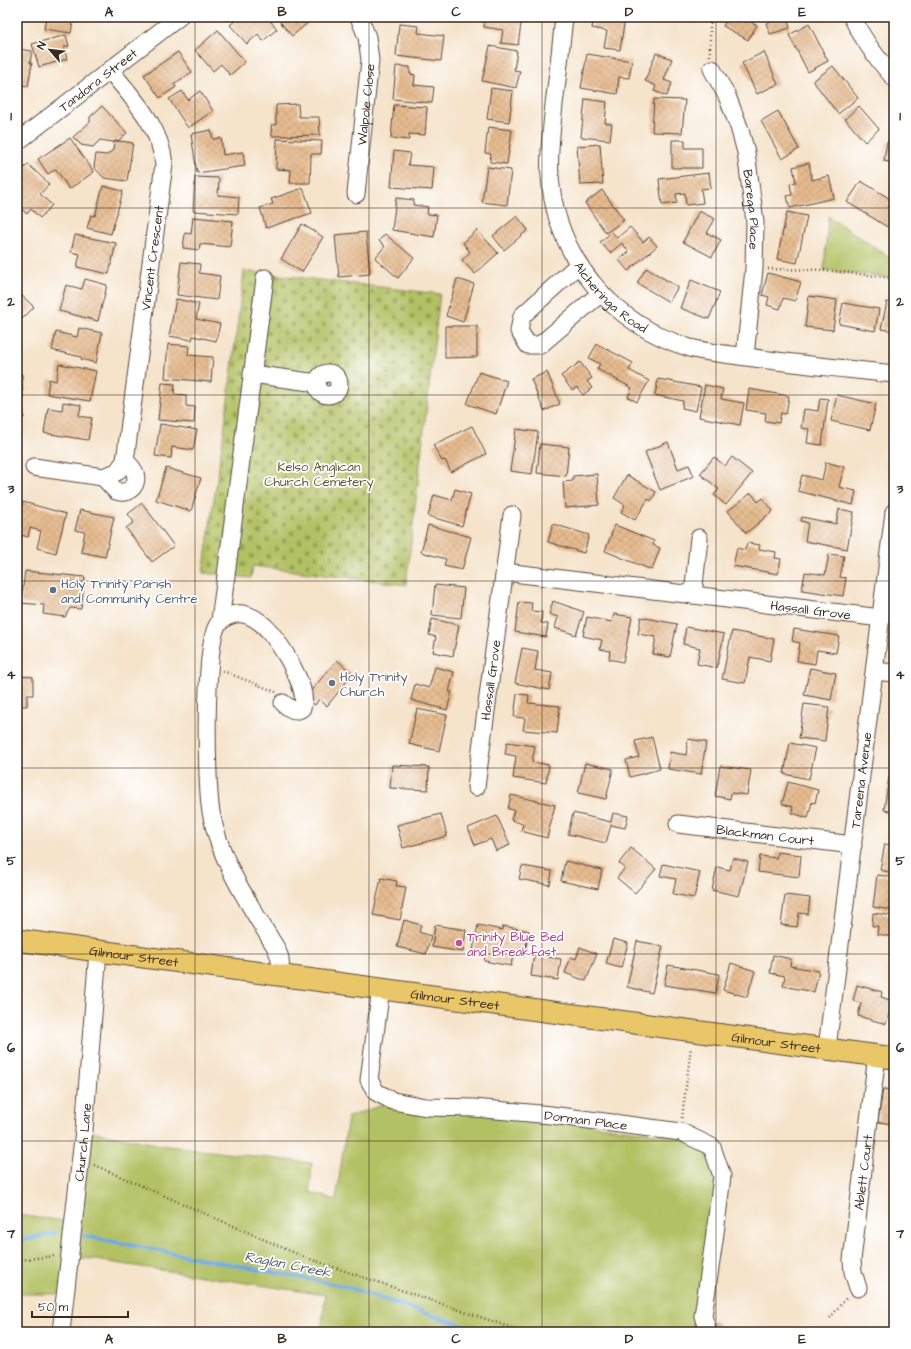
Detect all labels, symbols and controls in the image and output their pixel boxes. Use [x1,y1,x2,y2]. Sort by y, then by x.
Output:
text: A [105,3,114,21]
text: B [277,3,287,21]
text: C [451,3,461,21]
text: D [625,3,634,21]
text: E [798,3,806,21]
north arrow [30,30,70,70]
text: N [33,39,50,52]
street label: Tandora Street [55,44,142,116]
street label: Walpole Close [353,63,380,146]
text: 1 [10,107,12,125]
text: 1 [899,107,901,125]
street label: Barega Place [738,168,764,250]
street label: Vincent Crescent [137,204,169,312]
street label: Alcheringa Road [570,259,651,338]
text: 2 [6,293,15,311]
text: 2 [895,293,904,311]
park label: Kelso Anglican Church Cemetery [264,458,374,492]
text: 3 [7,480,15,498]
text: 3 [896,480,904,498]
place label: Holy Trinity Parish and Community Centre [61,575,198,609]
marker: Holy Trinity Parish and Community Centre [48,585,58,595]
street label: Hassall Grove [769,597,852,624]
street label: Hassall Grove [477,639,505,721]
text: 4 [7,666,16,684]
text: 4 [896,666,905,684]
place label: Holy Trinity Church [340,668,408,701]
marker: Holy Trinity Church [327,678,337,688]
street label: Tareena Avenue [847,731,876,829]
street label: Blackman Court [715,821,816,850]
text: 5 [6,852,16,870]
text: 5 [895,852,905,870]
place label: Trinity Blue Bed and Breakfast [467,928,564,961]
marker: Trinity Blue Bed and Breakfast [454,938,464,948]
street label: Gilmour Street [88,942,180,972]
street label: Gilmour Street [409,985,501,1015]
street label: Gilmour Street [730,1028,822,1058]
text: 6 [7,1039,16,1057]
text: 6 [896,1039,905,1057]
street label: Church Lane [70,1102,96,1182]
street label: Dorman Place [544,1106,628,1135]
street label: Ablett Court [850,1133,877,1211]
text: 7 [6,1225,16,1243]
text: 7 [895,1225,905,1243]
water label: Raglan Creek [243,1247,333,1283]
scale bar [32,1293,128,1319]
text: 50 m [38,1299,69,1316]
text: A [105,1330,114,1348]
text: B [277,1330,287,1348]
text: C [451,1330,461,1348]
text: D [625,1330,634,1348]
text: E [798,1330,806,1348]

